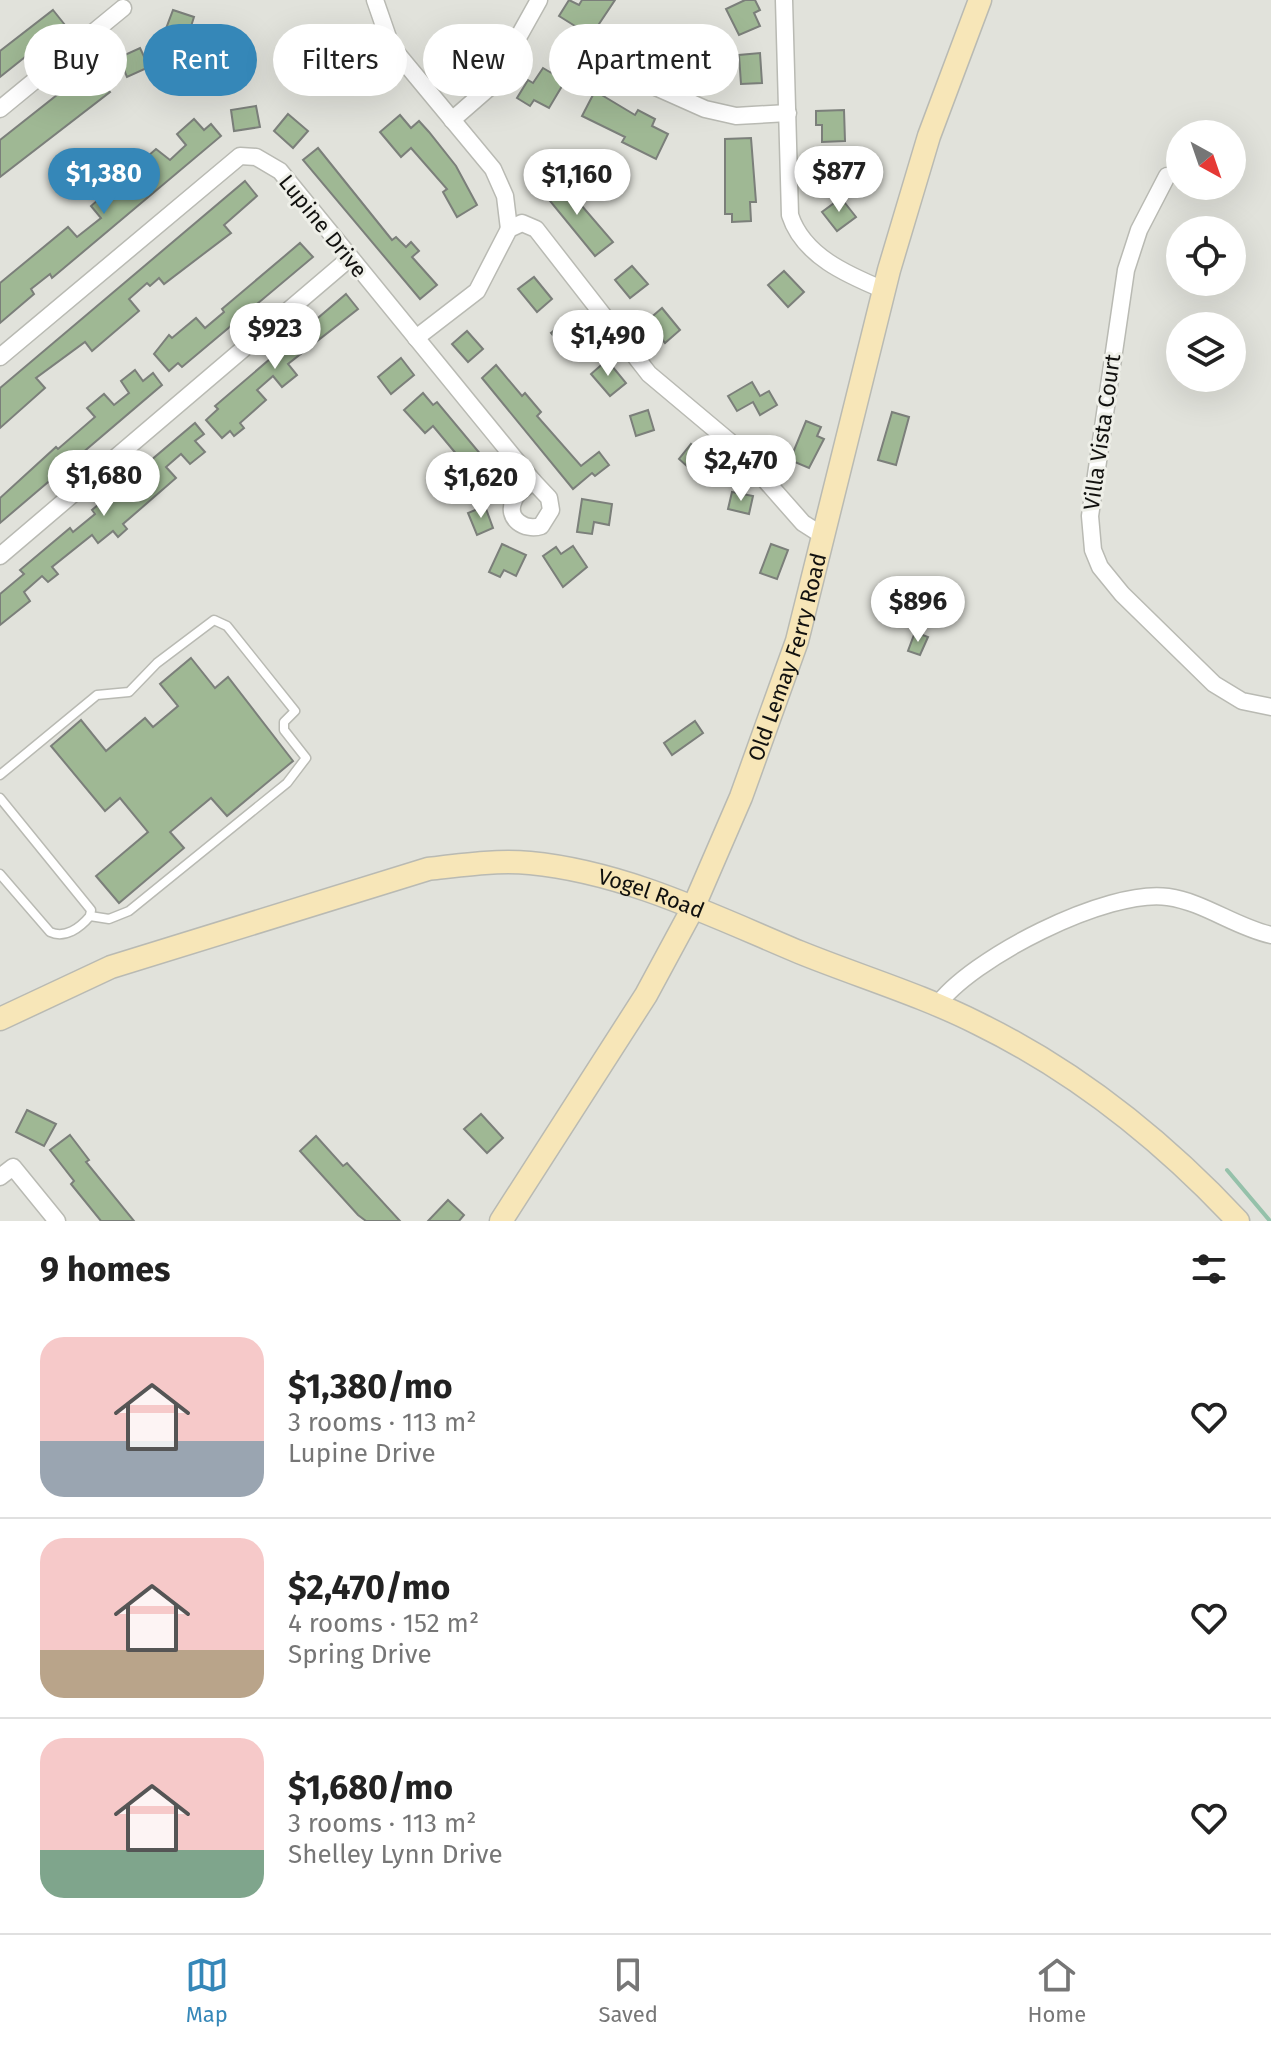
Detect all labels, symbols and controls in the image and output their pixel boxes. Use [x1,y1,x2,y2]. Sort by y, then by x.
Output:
chip: Buy [24,24,127,96]
chip: Rent [143,24,257,96]
chip: Filters [273,24,407,96]
chip: New [423,24,533,96]
chip: Apartment [549,24,739,96]
north arrow [1166,120,1246,200]
map controls [1166,120,1246,392]
pin: $877 [792,146,886,214]
pin: $1,380 [39,148,169,216]
pin: $1,160 [512,149,642,217]
text: $877 [812,156,866,187]
text: $1,380 [66,158,142,189]
text: $1,160 [542,159,612,190]
street label: Lupine Drive [273,169,373,283]
button: locate [1166,216,1246,296]
pin: $923 [228,303,322,371]
pin: $1,490 [543,310,673,378]
button: layers [1166,312,1246,392]
text: $923 [248,313,302,344]
text: $1,490 [570,320,646,351]
street label: Villa Vista Court [1078,352,1126,512]
pin: $2,470 [676,435,806,503]
text: $2,470 [704,445,778,476]
pin: $1,680 [39,450,169,518]
pin: $1,620 [416,452,546,520]
text: $1,680 [66,460,142,491]
text: $1,620 [444,462,518,493]
street label: Old Lemay Ferry Road [742,550,832,765]
pin: $896 [871,576,965,644]
text: $896 [889,586,947,617]
street label: Vogel Road [595,862,708,924]
icon: filters [1187,1247,1231,1291]
text: 9 homes [40,1249,171,1290]
text: $1,380/mo [288,1366,453,1407]
icon: home [104,1369,200,1465]
icon: heart [1187,1395,1231,1439]
text: 3 rooms · 113 m² [288,1407,477,1438]
text: Lupine Drive [288,1438,436,1469]
text: $2,470/mo [288,1567,450,1608]
icon: home [104,1570,200,1666]
icon: heart [1187,1596,1231,1640]
text: 4 rooms · 152 m² [288,1608,479,1639]
text: Spring Drive [288,1639,432,1670]
text: $1,680/mo [288,1767,453,1808]
icon: home [104,1770,200,1866]
icon: heart [1187,1796,1231,1840]
text: 3 rooms · 113 m² [288,1808,477,1839]
text: Shelley Lynn Drive [288,1839,503,1870]
tab: Map [185,1953,229,2028]
tab: Saved [598,1953,658,2028]
tab: Home [1028,1953,1086,2028]

